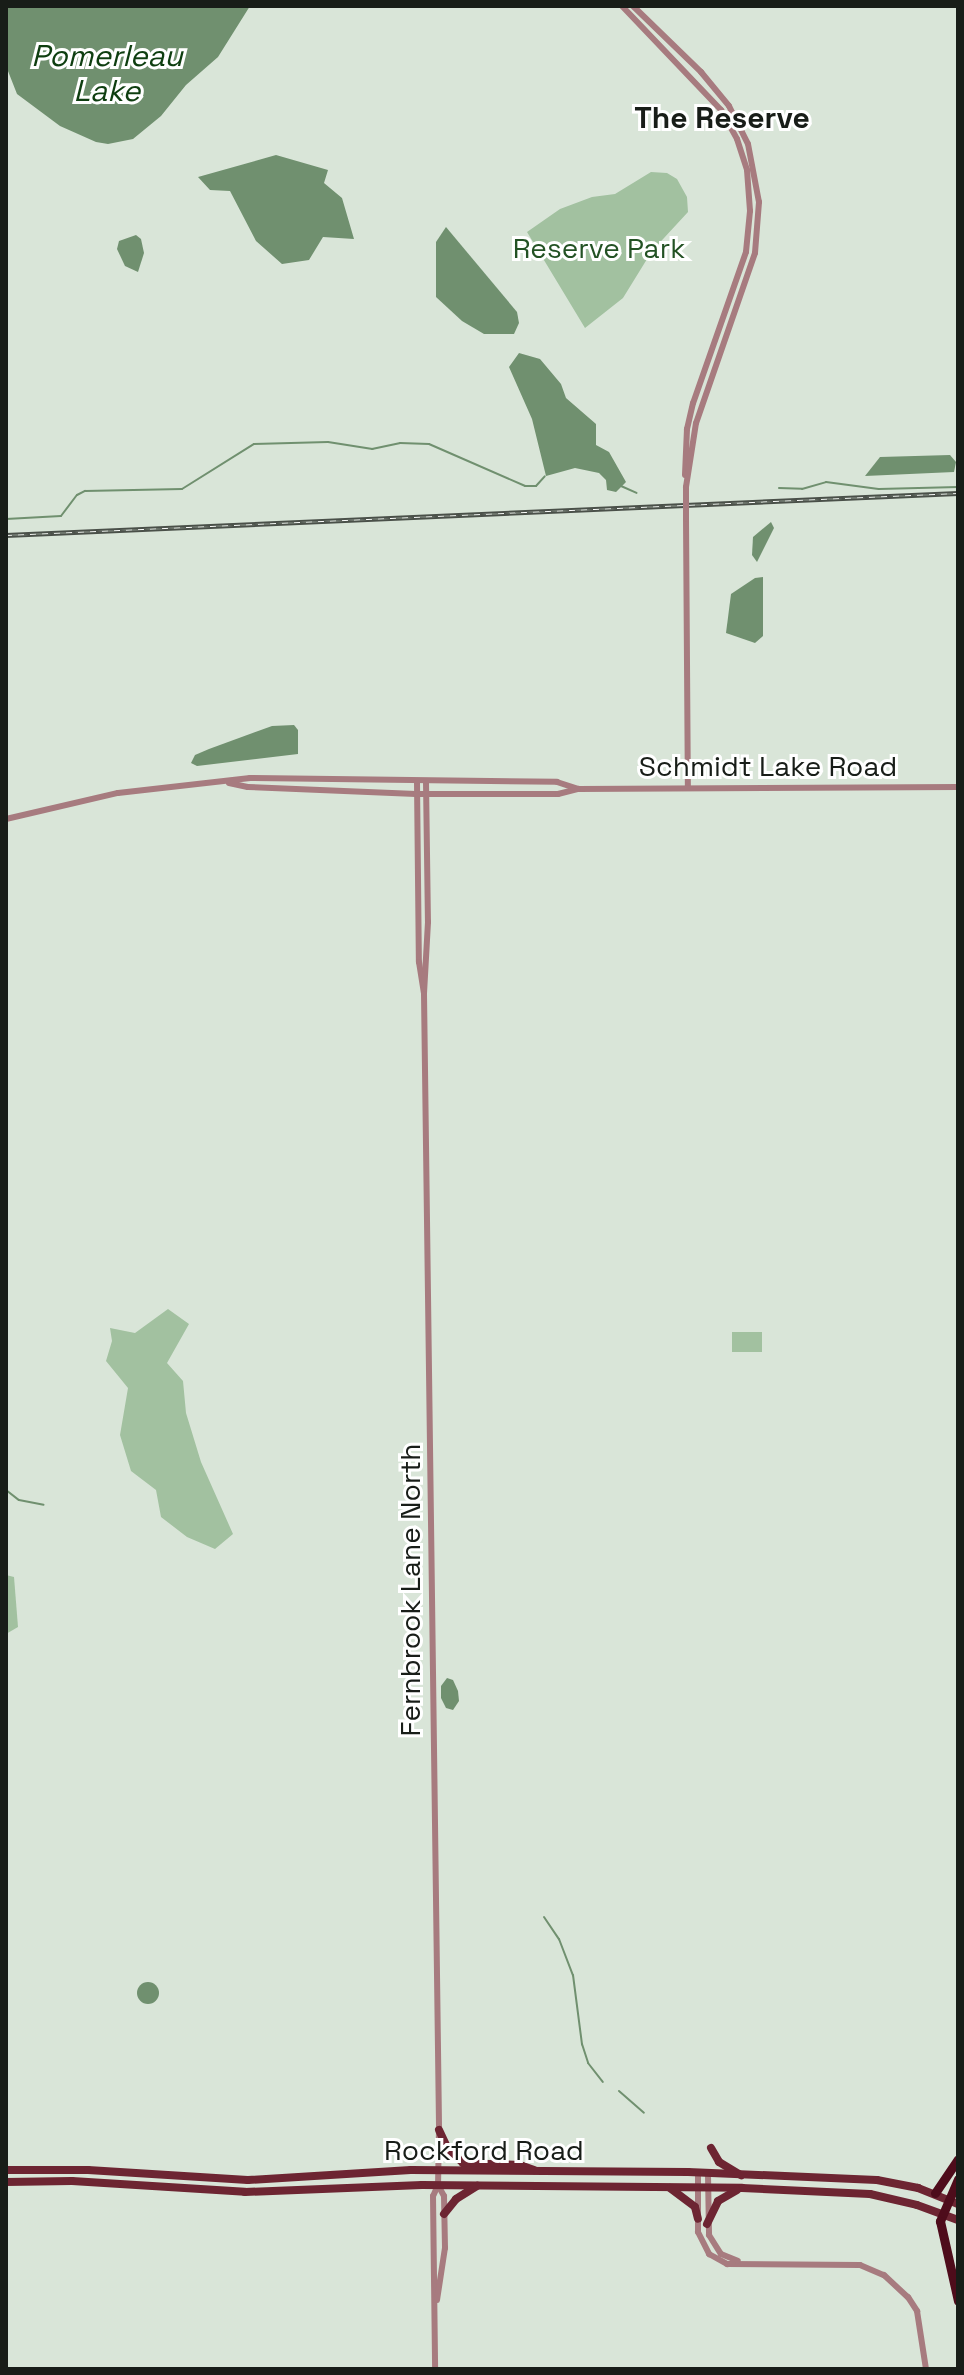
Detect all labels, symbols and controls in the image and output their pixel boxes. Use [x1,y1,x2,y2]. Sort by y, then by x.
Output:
water label: Pomerleau Lake [31,38,183,108]
district label: The Reserve [634,100,810,136]
park label: Reserve Park [513,231,685,265]
street label: Schmidt Lake Road [639,749,897,783]
street label: Fernbrook Lane North [393,1443,427,1737]
street label: Rockford Road [384,2133,584,2167]

